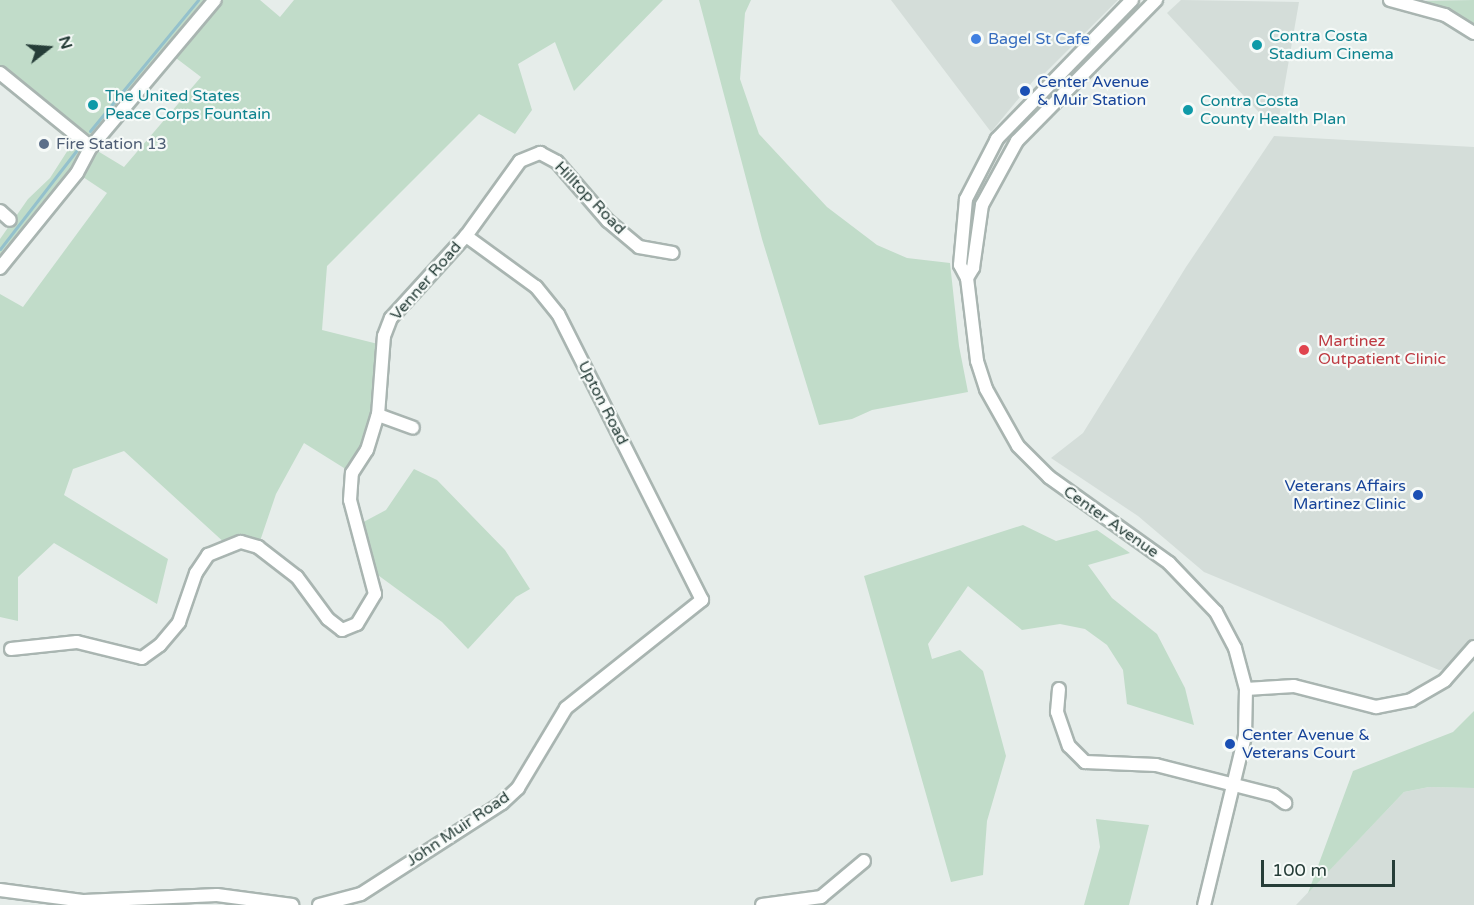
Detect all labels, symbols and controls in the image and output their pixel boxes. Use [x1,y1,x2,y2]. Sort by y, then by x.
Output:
north arrow [18,18,78,78]
place label: Contra Costa Stadium Cinema [1269,26,1394,64]
place label: Bagel St Cafe [988,29,1090,49]
marker: Bagel St Cafe [969,32,983,46]
text: N [54,34,77,52]
marker: Contra Costa Stadium Cinema [1250,38,1264,52]
place label: Center Avenue & Muir Station [1037,72,1149,110]
marker: Center Avenue & Muir Station [1018,84,1032,98]
place label: The United States Peace Corps Fountain [105,86,271,124]
place label: Contra Costa County Health Plan [1200,91,1346,129]
marker: The United States Peace Corps Fountain [86,98,100,112]
marker: Contra Costa County Health Plan [1181,103,1195,117]
place label: Fire Station 13 [56,134,167,154]
marker: Fire Station 13 [37,137,51,151]
street label: Hilltop Road [550,157,630,239]
street label: Venner Road [387,238,465,324]
place label: Martinez Outpatient Clinic [1318,331,1446,369]
marker: Martinez Outpatient Clinic [1295,341,1313,359]
street label: Upton Road [574,358,632,448]
place label: Veterans Affairs Martinez Clinic [1284,476,1406,514]
street label: Center Avenue [1060,482,1162,562]
marker: Veterans Affairs Martinez Clinic [1411,488,1425,502]
place label: Center Avenue & Veterans Court [1242,725,1370,763]
marker: Center Avenue & Veterans Court [1223,737,1237,751]
street label: John Muir Road [403,787,513,871]
scale bar [1264,848,1398,886]
text: 100 m [1272,859,1327,881]

